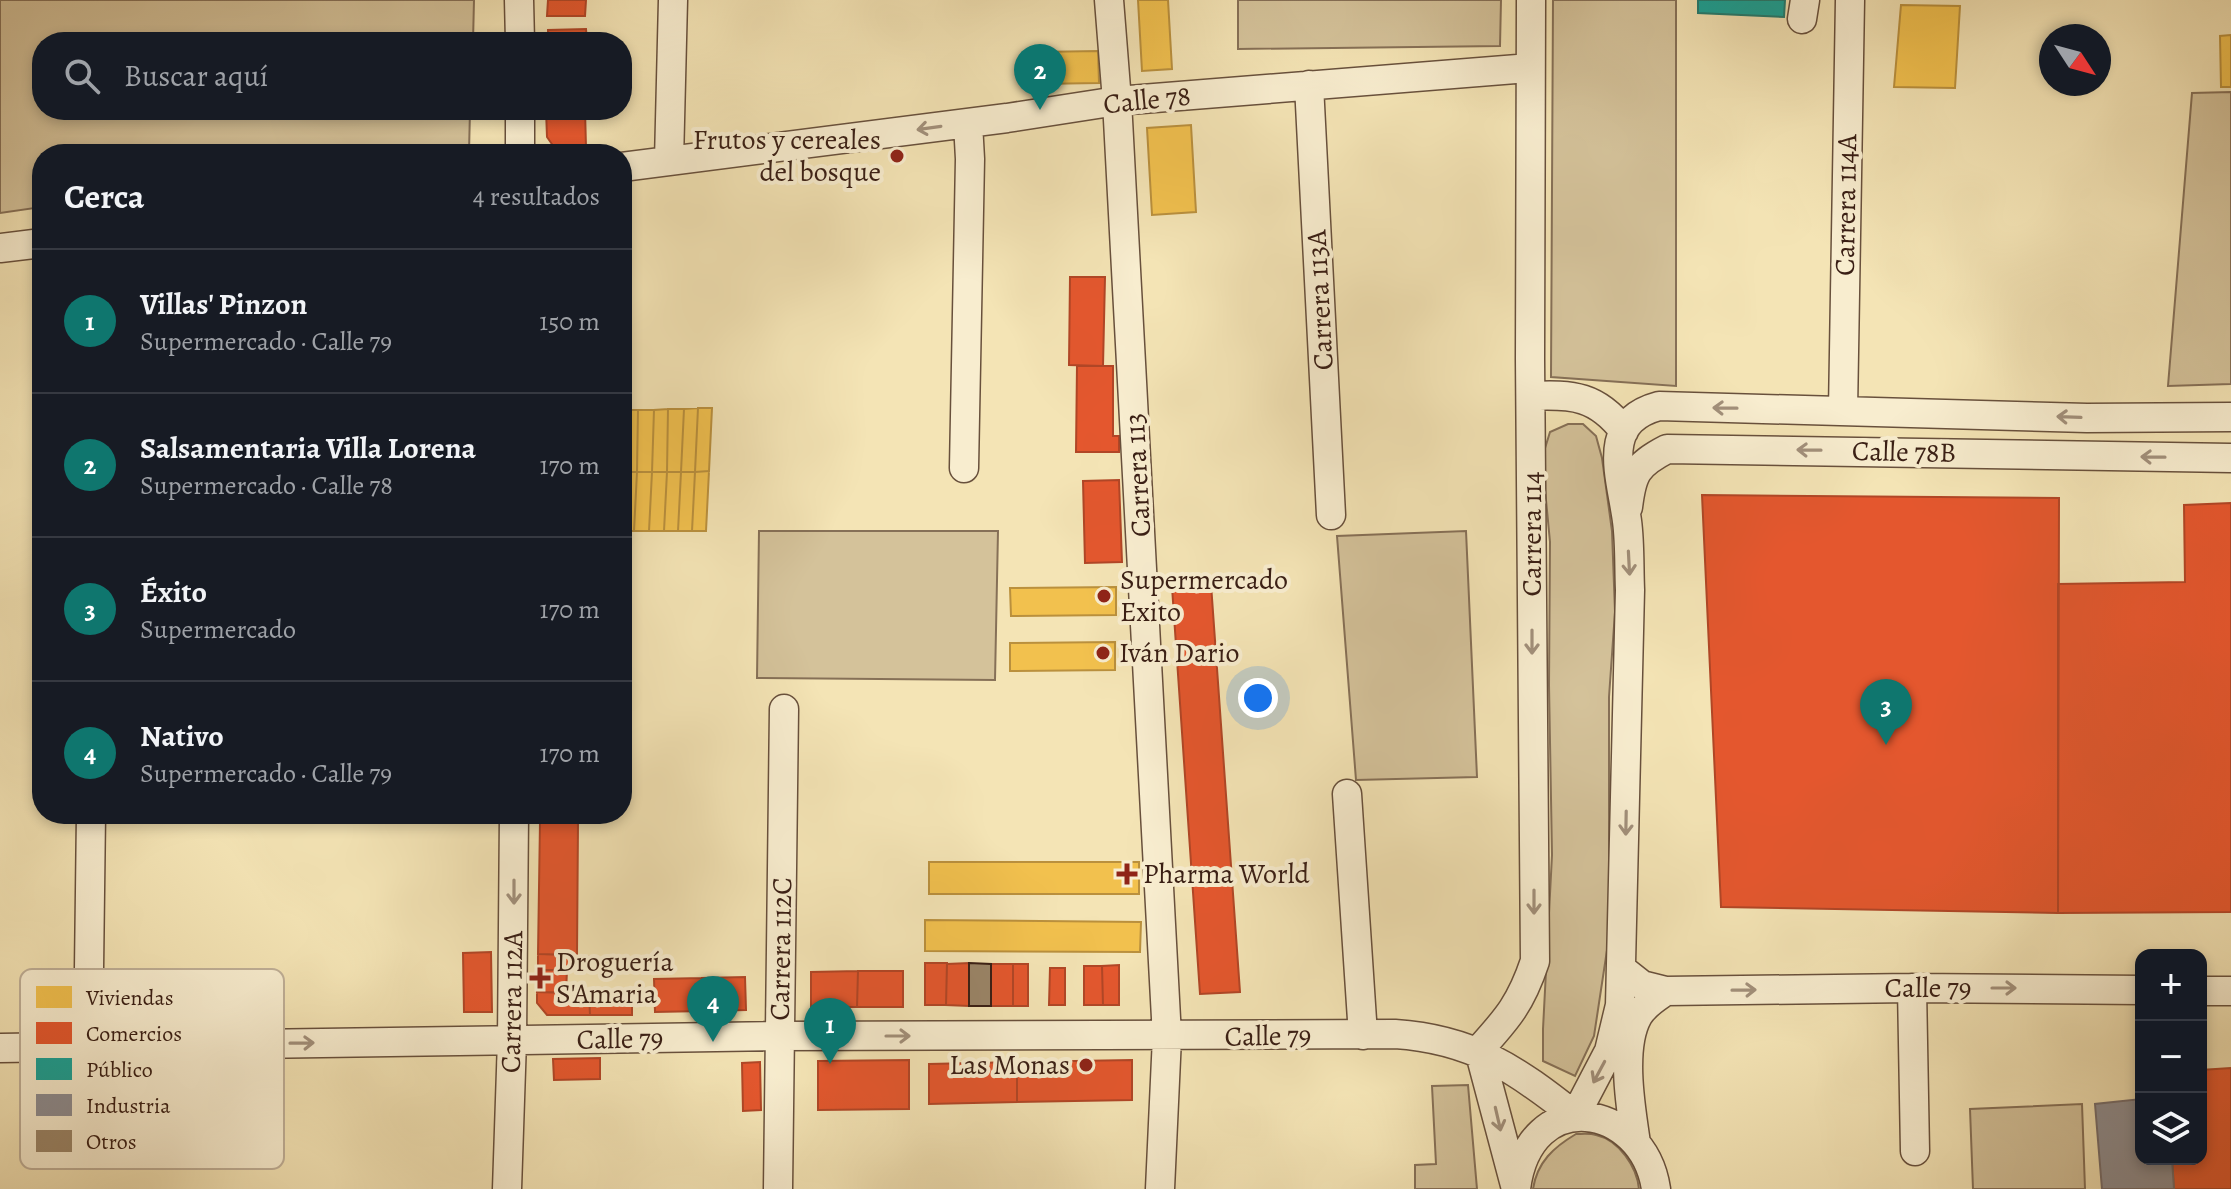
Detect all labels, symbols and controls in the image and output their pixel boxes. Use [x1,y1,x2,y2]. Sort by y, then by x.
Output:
north arrow [2039,24,2111,96]
search box [32,32,632,120]
pin: 2 [1014,44,1066,110]
icon: search [60,54,104,98]
text: Buscar aquí [124,56,268,96]
street label: Calle 78 [1101,77,1193,123]
place label: Frutos y cereales del bosque [693,121,881,191]
one-way arrow [916,121,943,136]
street label: Carrera 114A [1826,133,1866,276]
marker: Frutos y cereales del bosque [888,147,906,165]
text: Cerca [64,173,145,220]
text: 4 resultados [473,179,600,214]
street label: Carrera 113A [1297,228,1343,371]
text: Villas' Pinzon [140,284,307,324]
text: 1 [85,304,95,339]
text: 150 m [539,304,600,339]
text: Supermercado · Calle 79 [140,324,392,359]
one-way arrow [1712,400,1739,416]
one-way arrow [2056,410,2083,425]
street label: Carrera 113 [1116,412,1160,538]
text: Salsamentaria Villa Lorena [140,428,476,468]
street label: Calle 78B [1851,432,1957,472]
one-way arrow [1796,443,1823,458]
text: 2 [84,448,96,483]
text: 170 m [540,448,600,483]
one-way arrow [2140,449,2167,465]
text: Supermercado · Calle 78 [140,468,393,503]
street label: Carrera 114 [1513,471,1551,597]
one-way arrow [1622,549,1637,576]
place label: Supermercado Exito [1120,561,1288,631]
text: Éxito [140,572,207,612]
marker: Supermercado Exito [1095,587,1113,605]
text: 3 [84,592,96,627]
text: 170 m [540,592,600,627]
text: Supermercado [140,612,296,647]
one-way arrow [1524,628,1540,655]
place label: Iván Dario [1119,634,1240,672]
marker: Iván Dario [1094,644,1112,662]
your location [1238,678,1278,718]
pin: 3 [1860,679,1912,745]
text: Nativo [140,716,224,756]
text: 4 [84,736,96,771]
text: 170 m [540,736,600,771]
text: Supermercado · Calle 79 [140,756,392,791]
one-way arrow [1618,809,1633,836]
place label: Pharma World [1143,855,1311,893]
marker: Pharma World [1118,865,1136,883]
street label: Carrera 112C [761,877,801,1021]
one-way arrow [506,878,521,905]
one-way arrow [1526,888,1542,915]
street label: Carrera 112A [492,930,532,1073]
place label: Droguería S'Amaria [556,943,673,1013]
map controls [2135,949,2207,1165]
button: + [2135,949,2207,1021]
legend [20,969,284,1169]
marker: Droguería S'Amaria [531,969,549,987]
street label: Calle 79 [1885,969,1971,1007]
pin: 4 [687,976,739,1042]
one-way arrow [1990,980,2017,996]
one-way arrow [1730,982,1757,998]
text: Viviendas [85,983,174,1013]
pin: 1 [804,998,856,1064]
street label: Calle 79 [1224,1016,1312,1056]
text: Comercios [86,1019,182,1049]
street label: Calle 79 [576,1019,664,1059]
button: − [2135,1021,2207,1093]
one-way arrow [884,1028,911,1044]
one-way arrow [288,1035,315,1051]
place label: Las Monas [949,1046,1070,1084]
text: Público [86,1055,153,1085]
marker: Las Monas [1077,1056,1095,1074]
one-way arrow [1590,1059,1606,1083]
text: Industria [86,1091,171,1121]
button: layers [2135,1093,2207,1165]
one-way arrow [1491,1106,1506,1132]
text: Otros [86,1127,137,1157]

